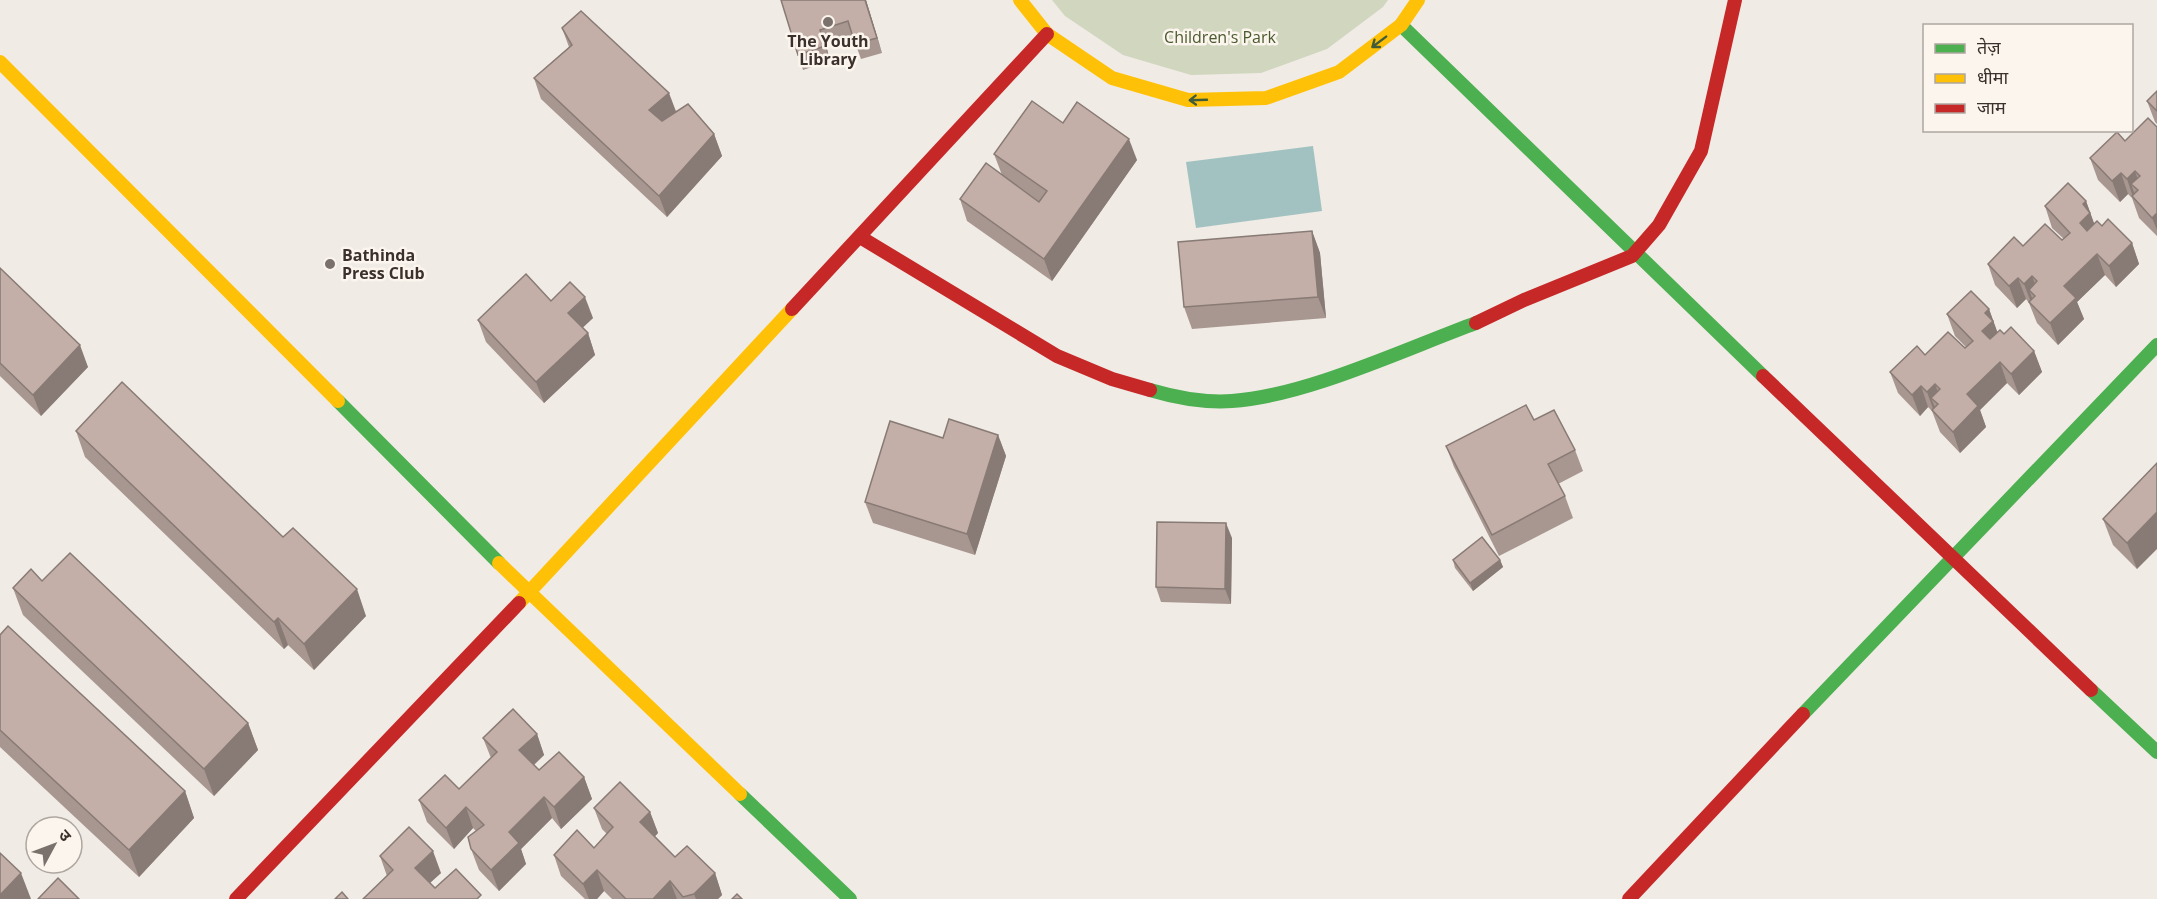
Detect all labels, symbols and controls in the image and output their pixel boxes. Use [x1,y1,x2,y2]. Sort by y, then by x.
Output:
marker: The Youth Library [821,15,835,29]
legend [1923,24,2133,132]
park label: Children's Park [1164,26,1277,48]
place label: The Youth Library [787,30,869,70]
text: तेज़ [1977,35,2001,59]
one-way arrow [1371,36,1387,48]
text: धीमा [1977,65,2008,89]
one-way arrow [1189,94,1209,106]
text: जाम [1977,95,2007,119]
place label: Bathinda Press Club [342,244,425,284]
marker: Bathinda Press Club [323,257,337,271]
north arrow [24,815,84,875]
text: उ [54,824,77,846]

